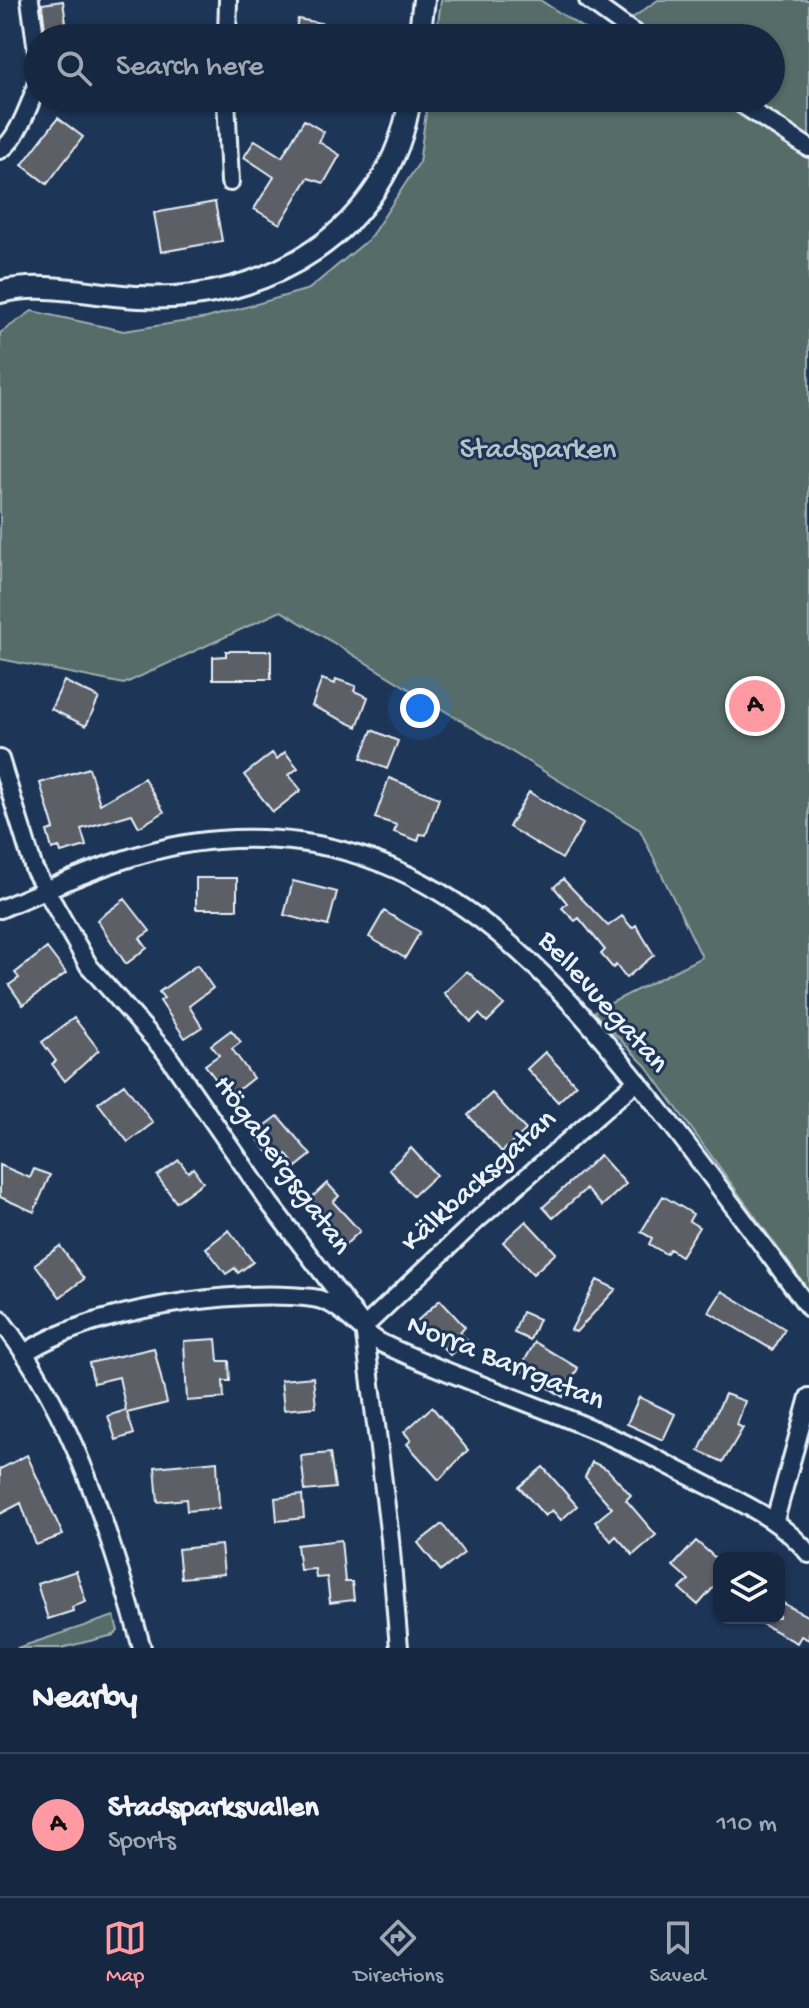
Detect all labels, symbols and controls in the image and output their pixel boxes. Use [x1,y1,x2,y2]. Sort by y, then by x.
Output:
search box [24,24,785,112]
icon: search [52,46,96,90]
text: Search here [116,51,264,86]
park label: Stadsparken [460,434,616,469]
pin: A [729,676,781,736]
your location [400,688,440,728]
street label: Bellevuegatan [528,924,675,1081]
street label: Högabergsgatan [204,1069,358,1263]
street label: Kälkbacksgatan [395,1103,565,1261]
street label: Norra Barrgatan [401,1308,609,1420]
map controls [713,1552,785,1624]
button: layers [713,1552,785,1624]
text: Nearby [32,1680,137,1720]
text: Stadsparksvallen [108,1792,319,1827]
text: A [50,1810,66,1841]
text: 110 m [717,1810,777,1841]
text: Sports [108,1827,176,1858]
tab: Map [103,1916,147,1990]
tab: Directions [354,1916,443,1990]
tab: Saved [649,1916,706,1990]

